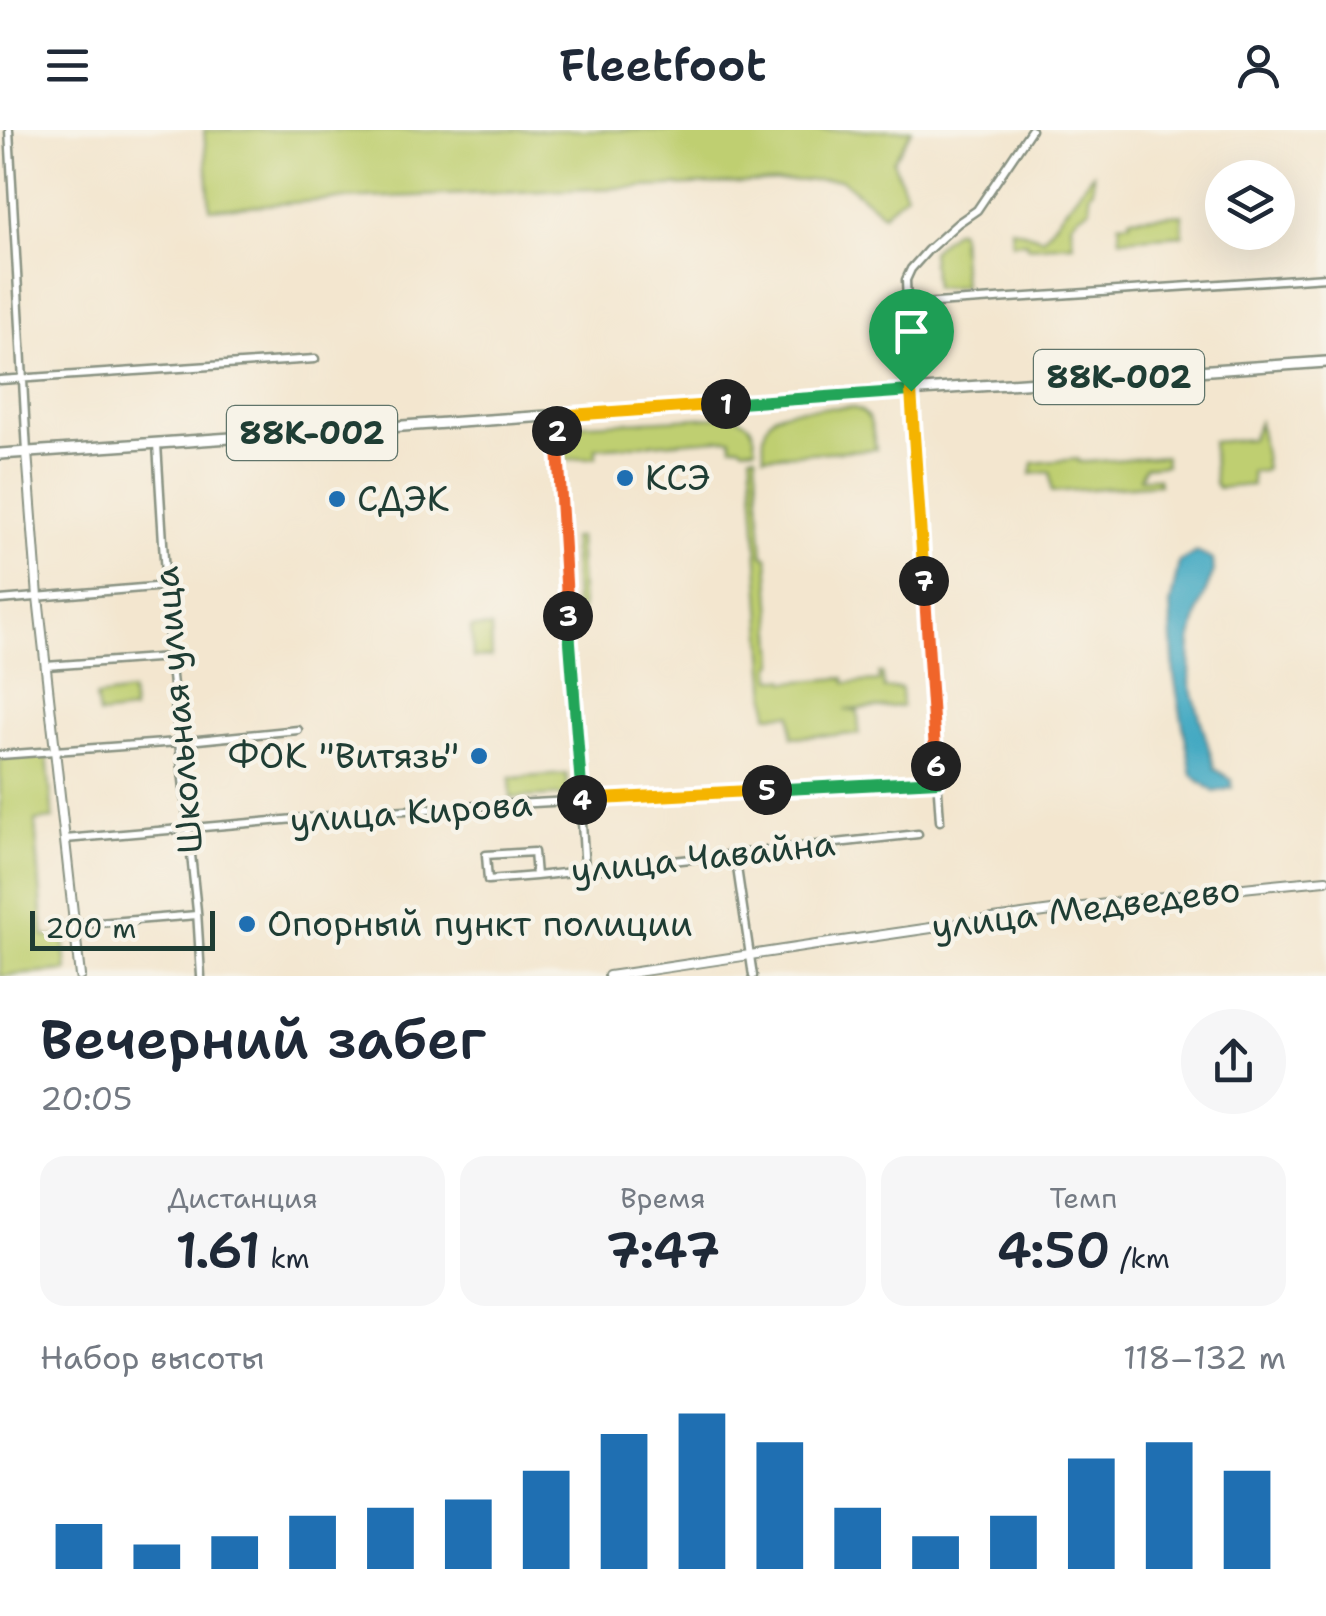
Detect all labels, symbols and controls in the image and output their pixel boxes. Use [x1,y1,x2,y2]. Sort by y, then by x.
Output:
text: Fleetfoot [559,35,767,95]
icon: menu [40,38,95,93]
icon: person [1231,38,1286,93]
map controls [1205,160,1295,250]
button: layers [1205,160,1295,250]
pin [869,289,954,392]
icon: arrive [884,304,939,359]
road number: 88К-002 [1034,350,1204,404]
pin: 1 [701,379,751,429]
text: 1 [720,385,732,423]
road number: 88К-002 [227,406,397,460]
pin: 2 [532,406,582,456]
text: 2 [547,412,567,450]
place label: КСЭ [645,454,710,501]
marker: КСЭ [614,467,636,489]
place label: СДЭК [357,475,449,522]
marker: СДЭК [326,488,348,510]
pin: 7 [899,556,949,606]
text: 7 [914,562,934,600]
street label: Школьная улица [142,564,213,856]
pin: 3 [543,591,593,641]
text: 3 [558,597,578,635]
place label: ФОК "Витязь" [228,732,459,779]
pin: 6 [911,741,961,791]
marker: ФОК "Витязь" [468,745,490,767]
text: 6 [926,747,946,785]
pin: 5 [742,765,792,815]
text: 5 [758,771,776,809]
pin: 4 [557,775,607,825]
street label: улица Кирова [288,780,534,843]
text: 4 [572,781,592,819]
street label: улица Чавайна [568,819,838,894]
street label: улица Медведево [929,865,1243,950]
place label: Опорный пункт полиции [267,900,693,947]
scale bar [30,906,215,950]
text: 200 m [45,909,136,947]
marker: Опорный пункт полиции [236,913,258,935]
text: Вечерний забег [40,1002,486,1076]
button: share [1181,1009,1286,1114]
text: 20:05 [40,1077,132,1120]
text: Дистанция [168,1179,318,1217]
text: Время [620,1179,706,1217]
text: Темп [1049,1179,1117,1217]
text: 1.61 [176,1217,261,1284]
text: 7:47 [606,1217,720,1284]
text: 4:50 [997,1217,1110,1284]
text: km [261,1239,310,1277]
text: /km [1110,1239,1170,1277]
text: Набор высоты [40,1336,265,1379]
text: 118–132 m [1123,1336,1286,1379]

